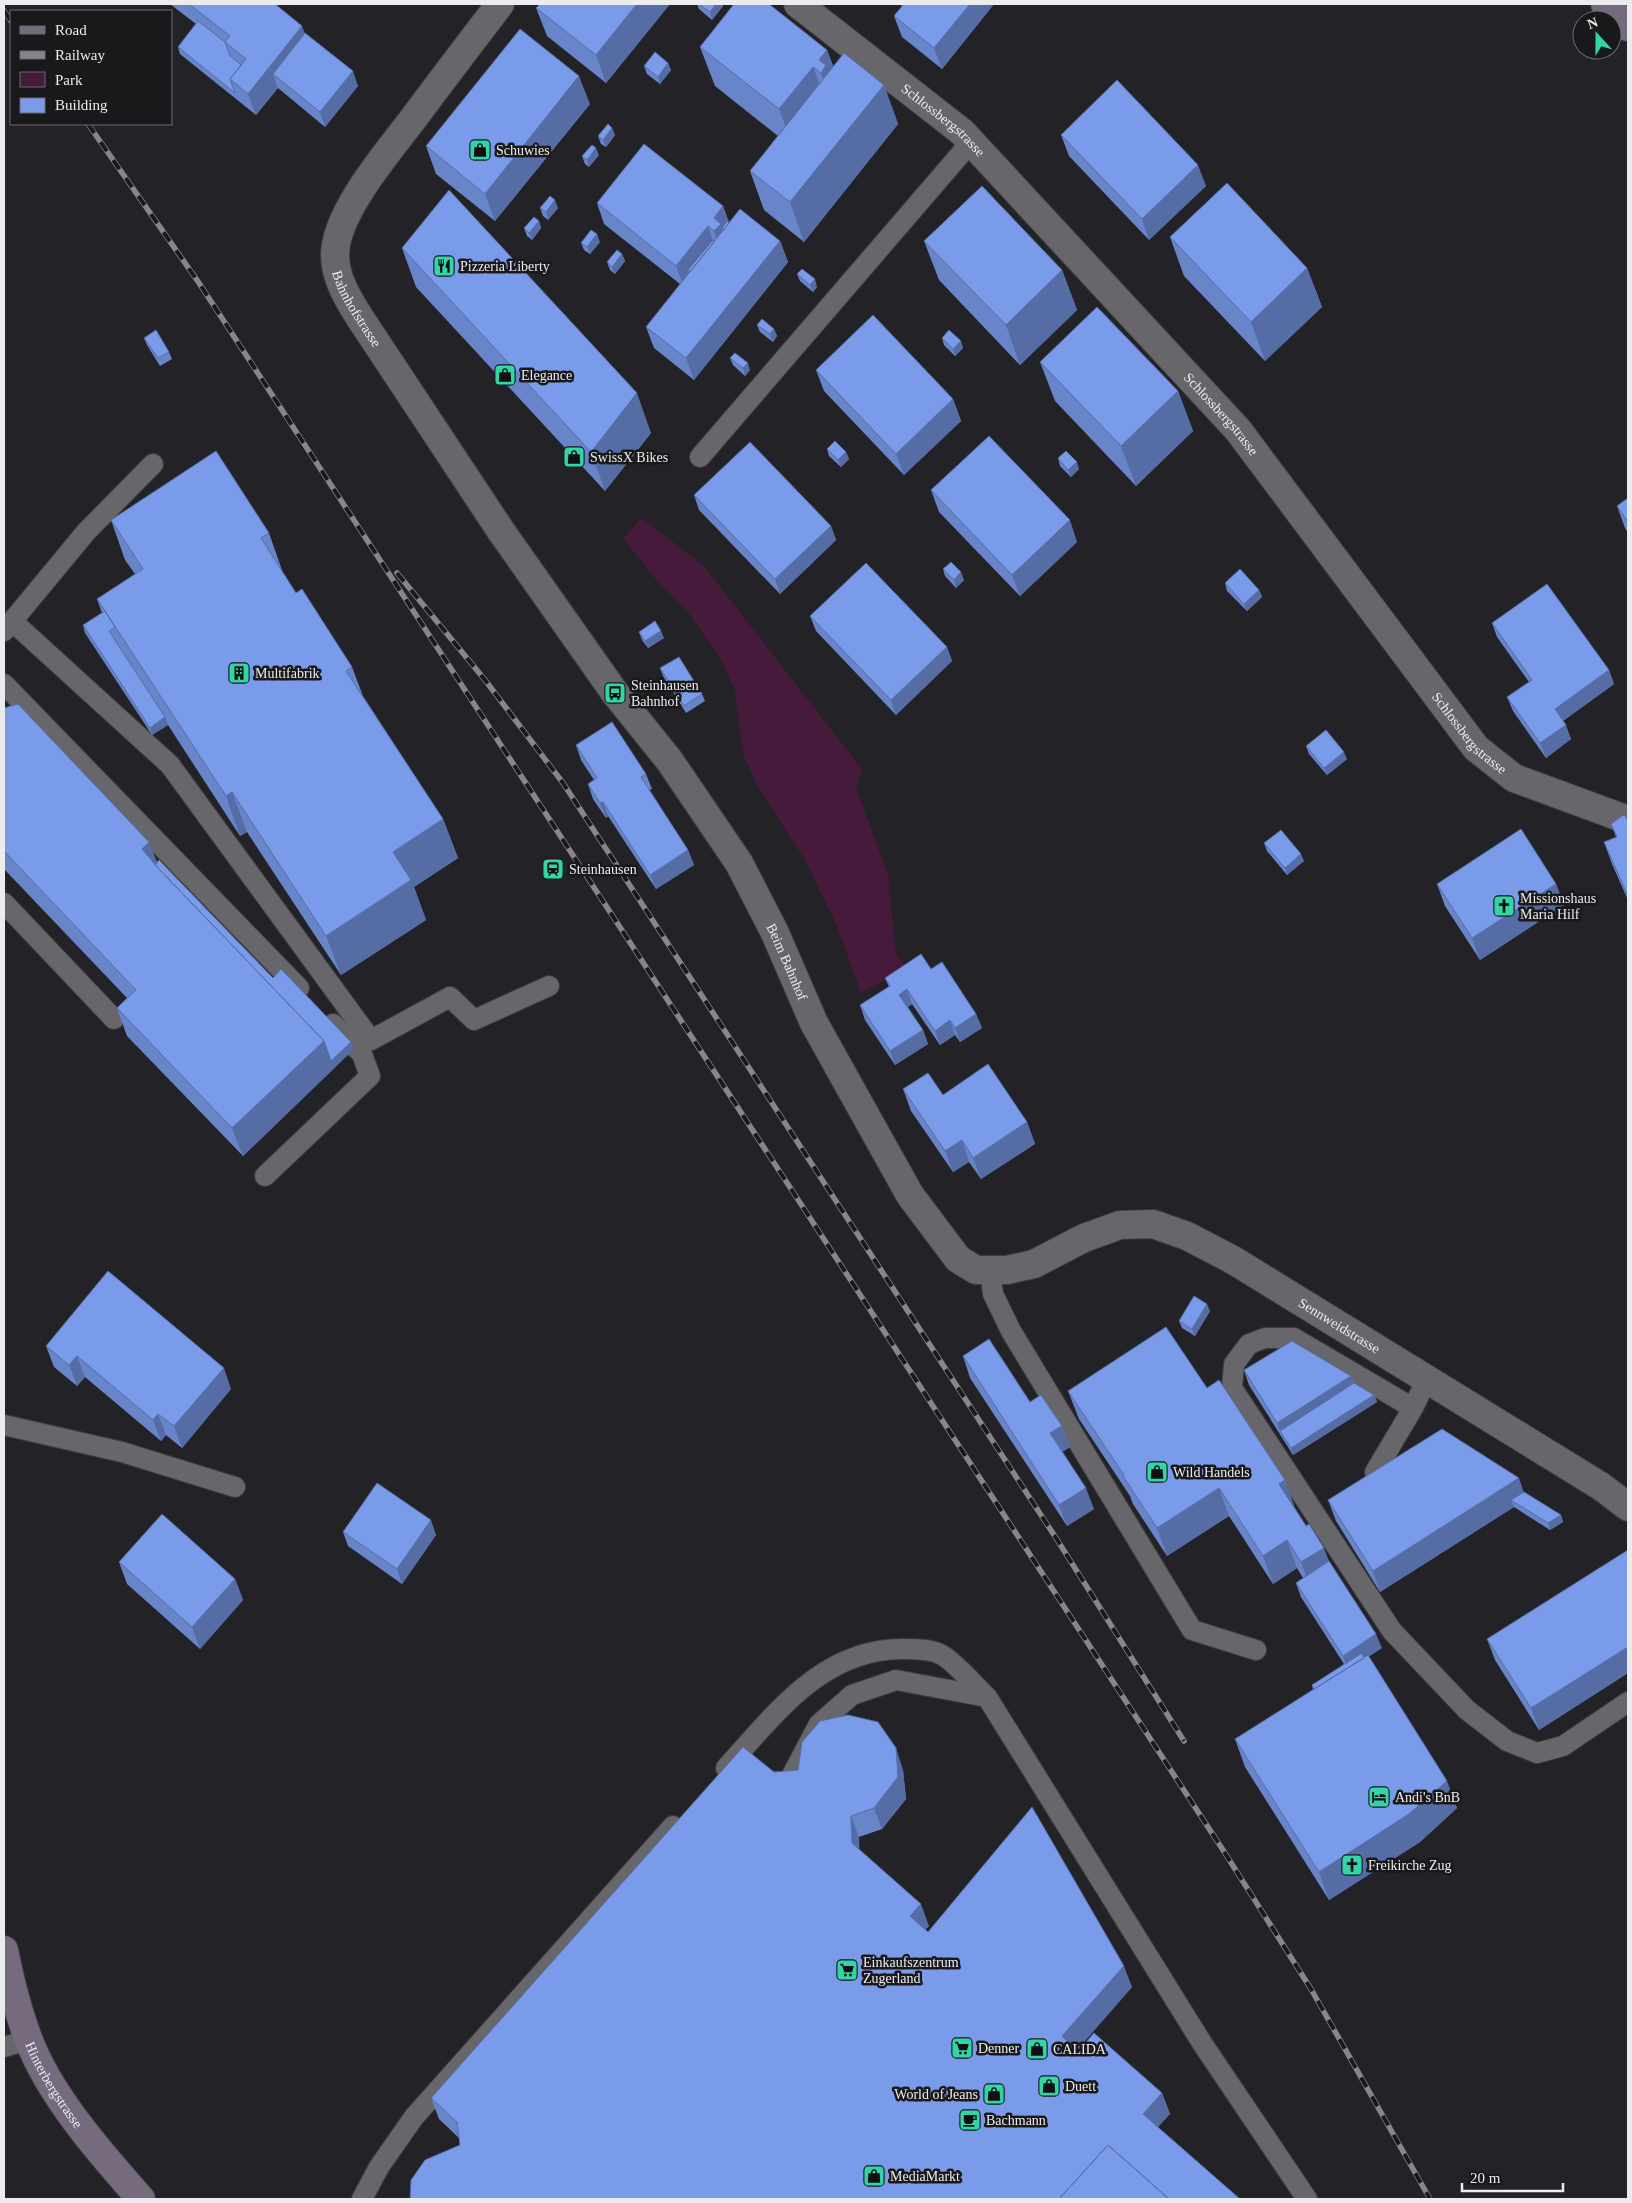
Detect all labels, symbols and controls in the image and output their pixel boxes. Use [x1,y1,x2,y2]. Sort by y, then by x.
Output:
legend [10,10,172,125]
north arrow [1572,10,1622,60]
text: N [1585,15,1600,32]
text: Road [55,22,87,38]
text: Railway [55,47,105,63]
text: Park [55,72,83,88]
street label: Schlossbergstrasse [898,81,988,160]
text: Building [55,97,108,113]
shop icon: Schuwies [468,138,492,162]
place label: Schuwies [496,143,550,158]
restaurant icon: Pizzeria Liberty [432,254,456,278]
place label: Pizzeria Liberty [460,259,550,274]
street label: Bahnhofstrasse [329,269,384,350]
shop icon: Elegance [493,363,517,387]
place label: Elegance [521,368,572,383]
street label: Schlossbergstrasse [1181,370,1261,458]
shop icon: SwissX Bikes [562,445,586,469]
place label: SwissX Bikes [590,450,668,465]
building icon: Multifabrik [227,661,251,685]
place label: Multifabrik [255,666,320,681]
place label: Steinhausen Bahnhof [631,678,699,709]
bus stop icon: Steinhausen Bahnhof [603,681,627,705]
street label: Schlossbergstrasse [1429,690,1509,777]
station icon: Steinhausen [541,857,565,881]
place label: Steinhausen [569,862,637,877]
place label: Missionshaus Maria Hilf [1520,891,1596,922]
church icon: Missionshaus Maria Hilf [1492,894,1516,918]
street label: Beim Bahnhof [763,921,810,1003]
street label: Sennweidstrasse [1296,1295,1382,1357]
shop icon: Wild Handels [1145,1460,1169,1484]
place label: Wild Handels [1173,1465,1250,1480]
hotel icon: Andi's BnB [1367,1785,1391,1809]
place label: Andi's BnB [1395,1790,1460,1805]
church icon: Freikirche Zug [1340,1853,1364,1877]
place label: Freikirche Zug [1368,1858,1452,1873]
place label: Einkaufszentrum Zugerland [863,1955,959,1986]
supermarket icon: Einkaufszentrum Zugerland [835,1958,859,1982]
supermarket icon: Denner [950,2036,974,2060]
shop icon: CALIDA [1025,2037,1049,2061]
street label: Hinterbergstrasse [22,2040,85,2131]
place label: Denner [978,2041,1020,2056]
place label: CALIDA [1053,2042,1107,2057]
shop icon: Duett [1037,2074,1061,2098]
place label: Duett [1065,2079,1096,2094]
shop icon: World of Jeans [982,2082,1006,2106]
place label: World of Jeans [894,2087,978,2102]
cafe icon: Bachmann [958,2108,982,2132]
place label: Bachmann [986,2113,1046,2128]
scale bar [1462,2160,1563,2192]
shop icon: MediaMarkt [862,2164,886,2188]
place label: MediaMarkt [890,2169,960,2184]
text: 20 m [1470,2170,1501,2186]

